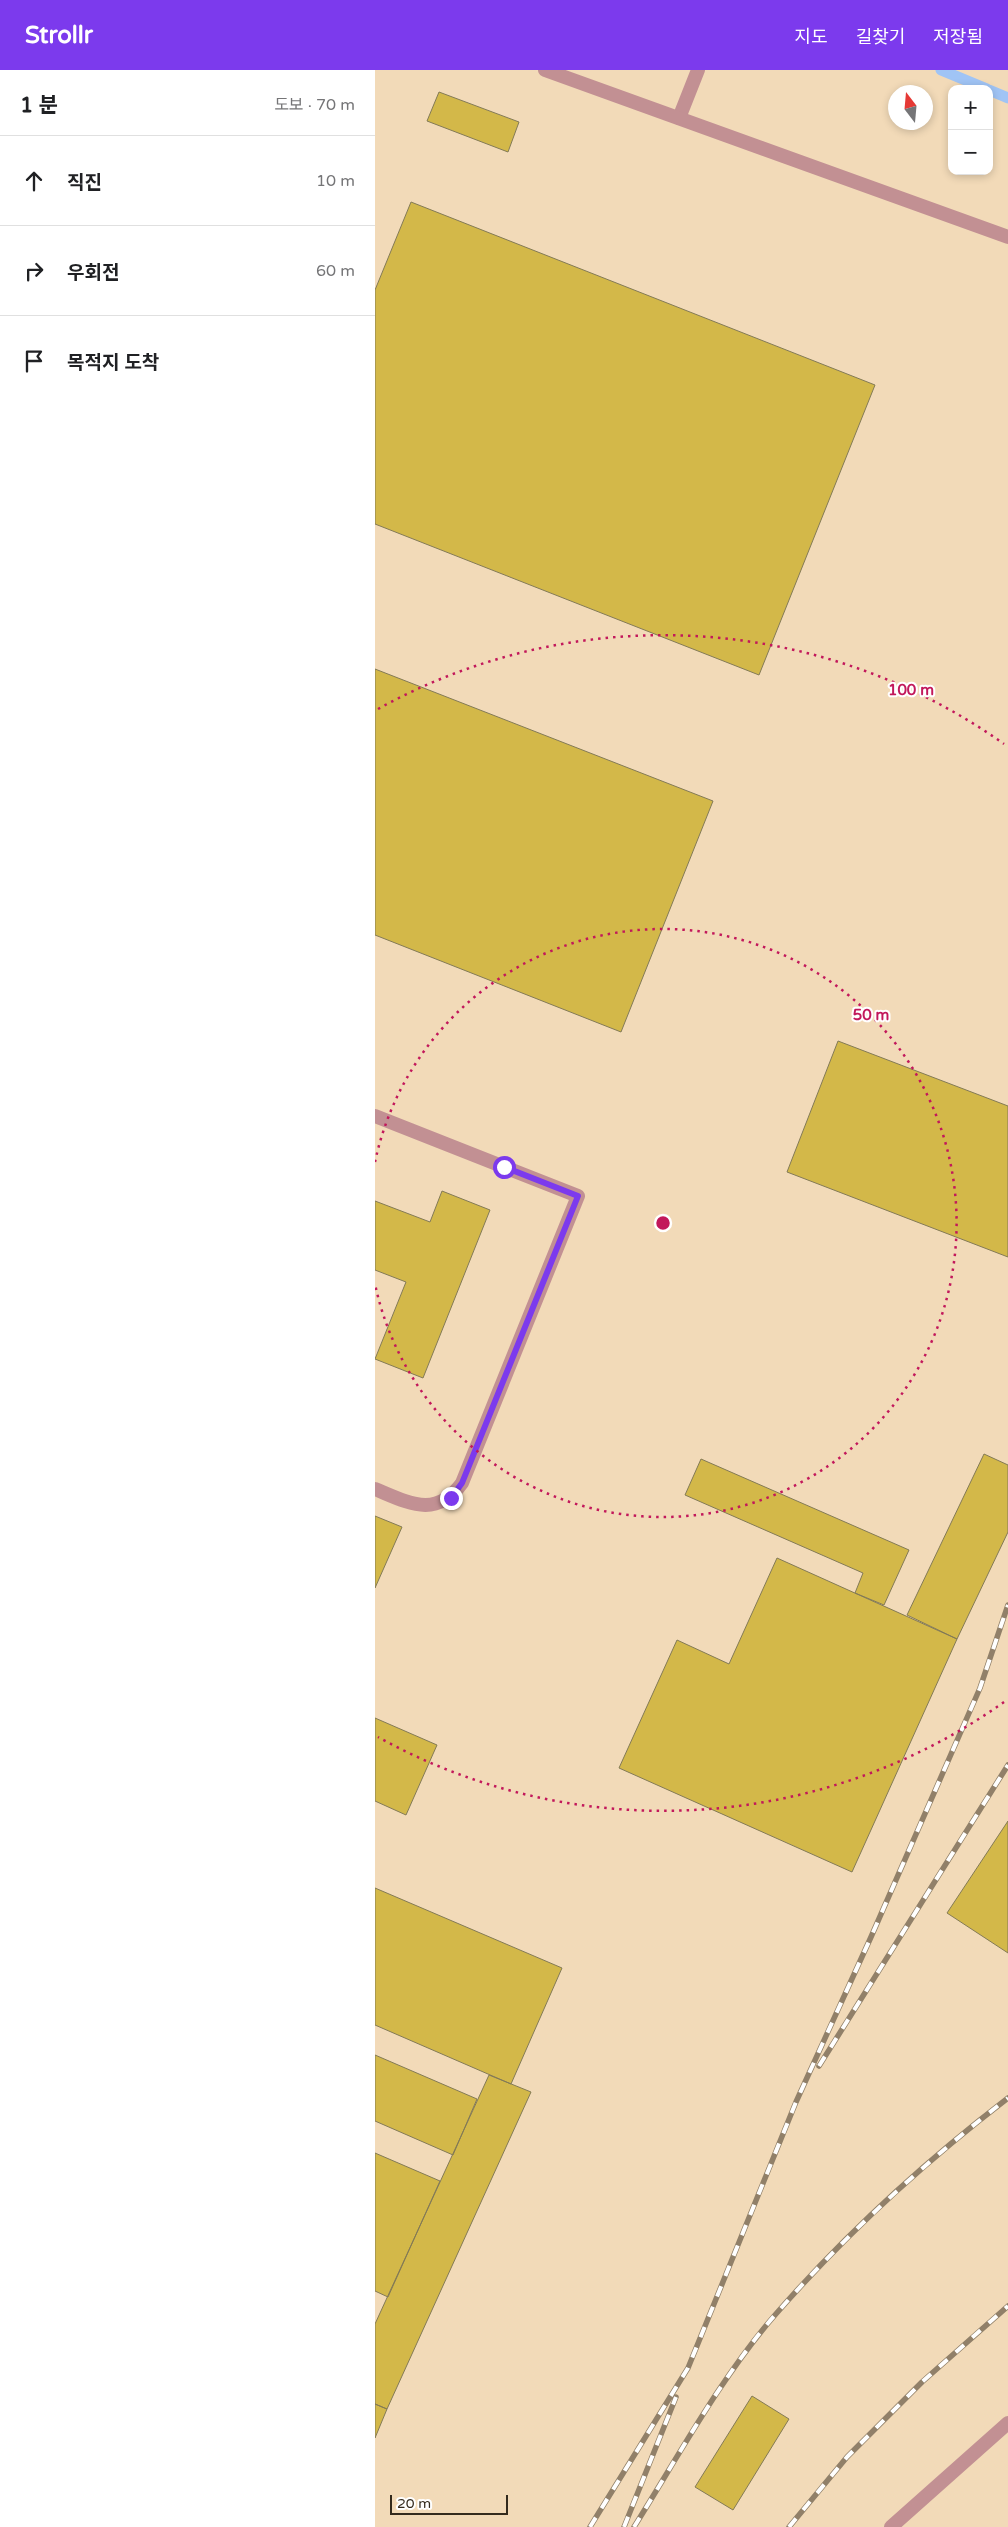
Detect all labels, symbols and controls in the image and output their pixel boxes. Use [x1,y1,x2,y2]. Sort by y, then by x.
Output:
text: Strollr [25,21,93,50]
text: 지도 [795,26,828,48]
text: 길찾기 [856,26,905,48]
text: 저장됨 [933,26,983,48]
north arrow [888,85,933,130]
map controls [948,85,993,175]
button: + [948,85,993,130]
text: 1 분 [20,93,58,118]
text: 도보 · 70 m [274,95,355,115]
button: − [948,130,993,175]
icon: ahead [20,167,48,195]
text: 10 m [316,171,355,191]
text: 직진 [67,172,102,194]
icon: right [20,257,48,285]
text: 60 m [316,261,355,281]
text: 우회전 [67,262,119,284]
icon: arrive [20,347,48,375]
text: 목적지 도착 [67,352,159,374]
text: 100 m [888,681,934,699]
text: 50 m [853,1006,889,1024]
route start [493,1156,516,1179]
centre of rings [654,1214,672,1232]
route end [440,1487,463,1510]
scale bar [390,2492,507,2515]
text: 20 m [397,2495,431,2512]

